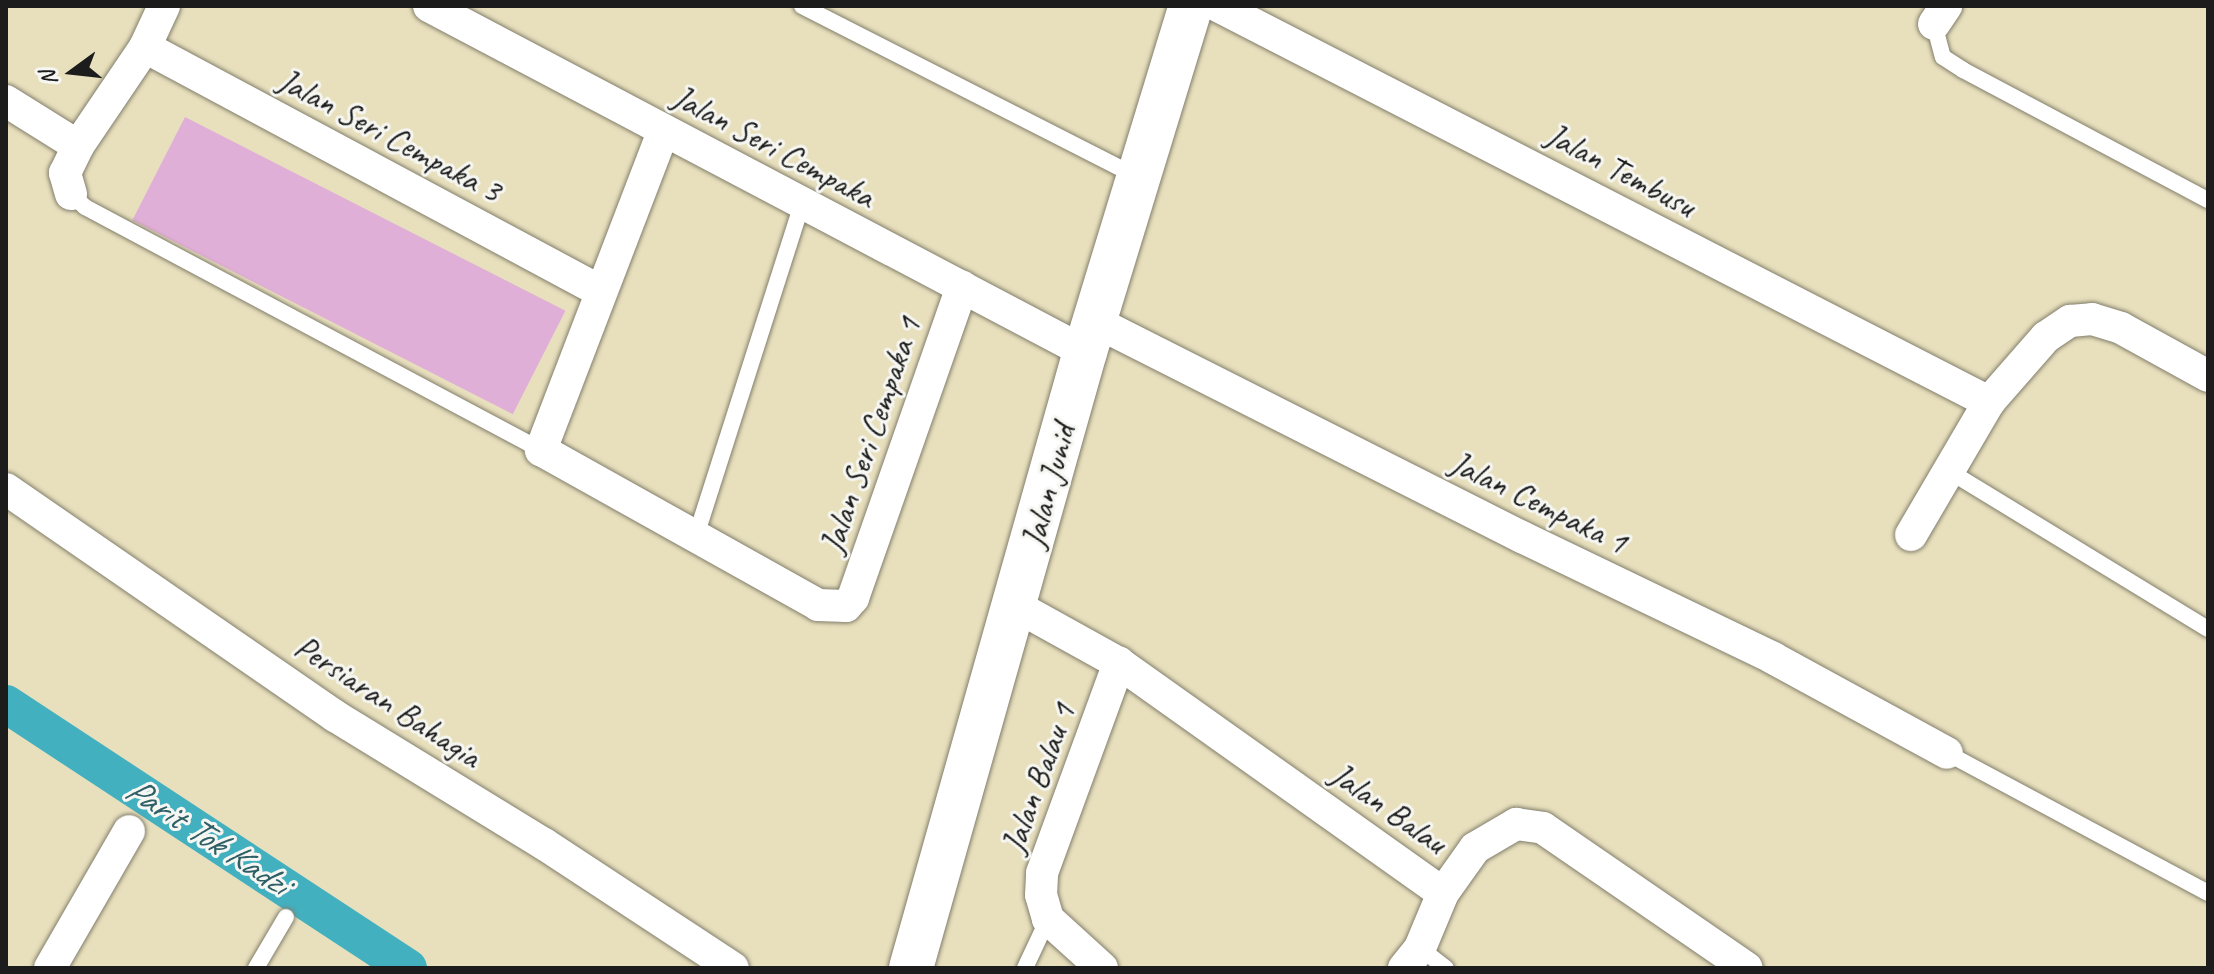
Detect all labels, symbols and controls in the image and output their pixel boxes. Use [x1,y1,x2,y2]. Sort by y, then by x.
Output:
north arrow [32,32,112,112]
street label: Jalan Seri Cempaka 3 [273,60,507,210]
text: N [34,68,64,88]
street label: Jalan Seri Cempaka [667,76,881,216]
street label: Jalan Tembusu [1540,114,1702,226]
street label: Jalan Seri Cempaka 1 [811,313,929,557]
street label: Jalan Junid [1012,420,1084,552]
street label: Jalan Cempaka 1 [1445,442,1633,562]
street label: Persiaran Bahagia [286,625,490,777]
street label: Jalan Balau 1 [992,698,1084,858]
street label: Jalan Balau [1323,753,1455,863]
water label: Parit Tok Kadzi [118,768,296,904]

